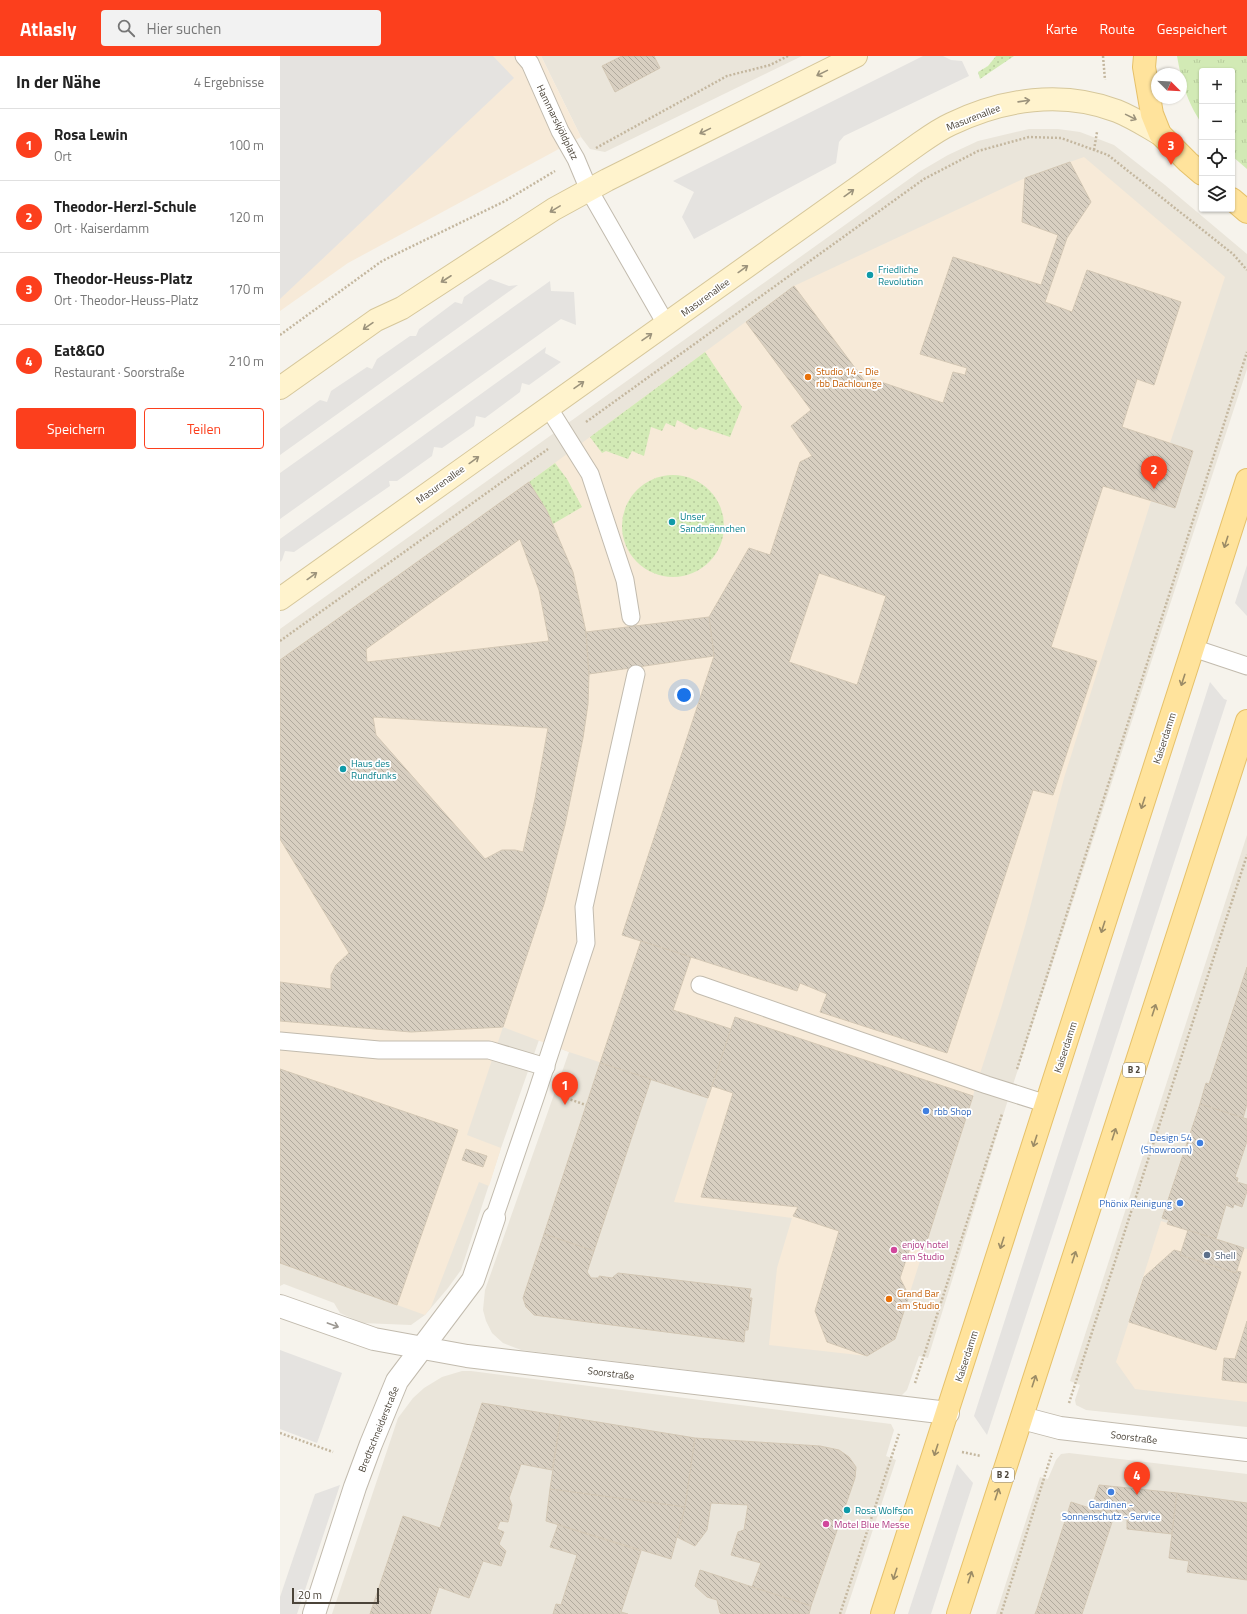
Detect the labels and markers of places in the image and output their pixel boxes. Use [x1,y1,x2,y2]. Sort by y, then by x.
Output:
pin: 3 [1158,132,1184,165]
place label: Friedliche Revolution [878,262,923,289]
marker: Friedliche Revolution [865,270,875,280]
place label: Studio 14 - Die rbb Dachlounge [816,364,882,391]
marker: Studio 14 - Die rbb Dachlounge [803,372,813,382]
pin: 2 [1141,456,1167,489]
place label: Unser Sandmännchen [680,509,745,536]
marker: Unser Sandmännchen [667,517,677,527]
place label: Haus des Rundfunks [351,756,397,783]
marker: Haus des Rundfunks [338,764,348,774]
pin: 1 [552,1072,578,1105]
place label: rbb Shop [934,1104,972,1119]
marker: rbb Shop [921,1106,931,1116]
place label: Design 54 (Showroom) [1141,1130,1192,1157]
marker: Design 54 (Showroom) [1195,1138,1205,1148]
place label: Phönix Reinigung [1099,1196,1172,1211]
marker: Phönix Reinigung [1175,1198,1185,1208]
place label: enjoy hotel am Studio [902,1237,948,1264]
marker: enjoy hotel am Studio [889,1245,899,1255]
place label: Shell [1215,1248,1235,1263]
marker: Shell [1202,1250,1212,1260]
place label: Grand Bar am Studio [897,1286,940,1313]
marker: Grand Bar am Studio [884,1294,894,1304]
pin: 4 [1124,1462,1150,1495]
marker: Gardinen - Sonnenschutz - Service [1106,1487,1116,1497]
place label: Gardinen - Sonnenschutz - Service [1062,1497,1160,1524]
place label: Rosa Wolfson [855,1503,913,1518]
marker: Rosa Wolfson [842,1505,852,1515]
place label: Motel Blue Messe [834,1517,909,1532]
marker: Motel Blue Messe [821,1519,831,1529]

